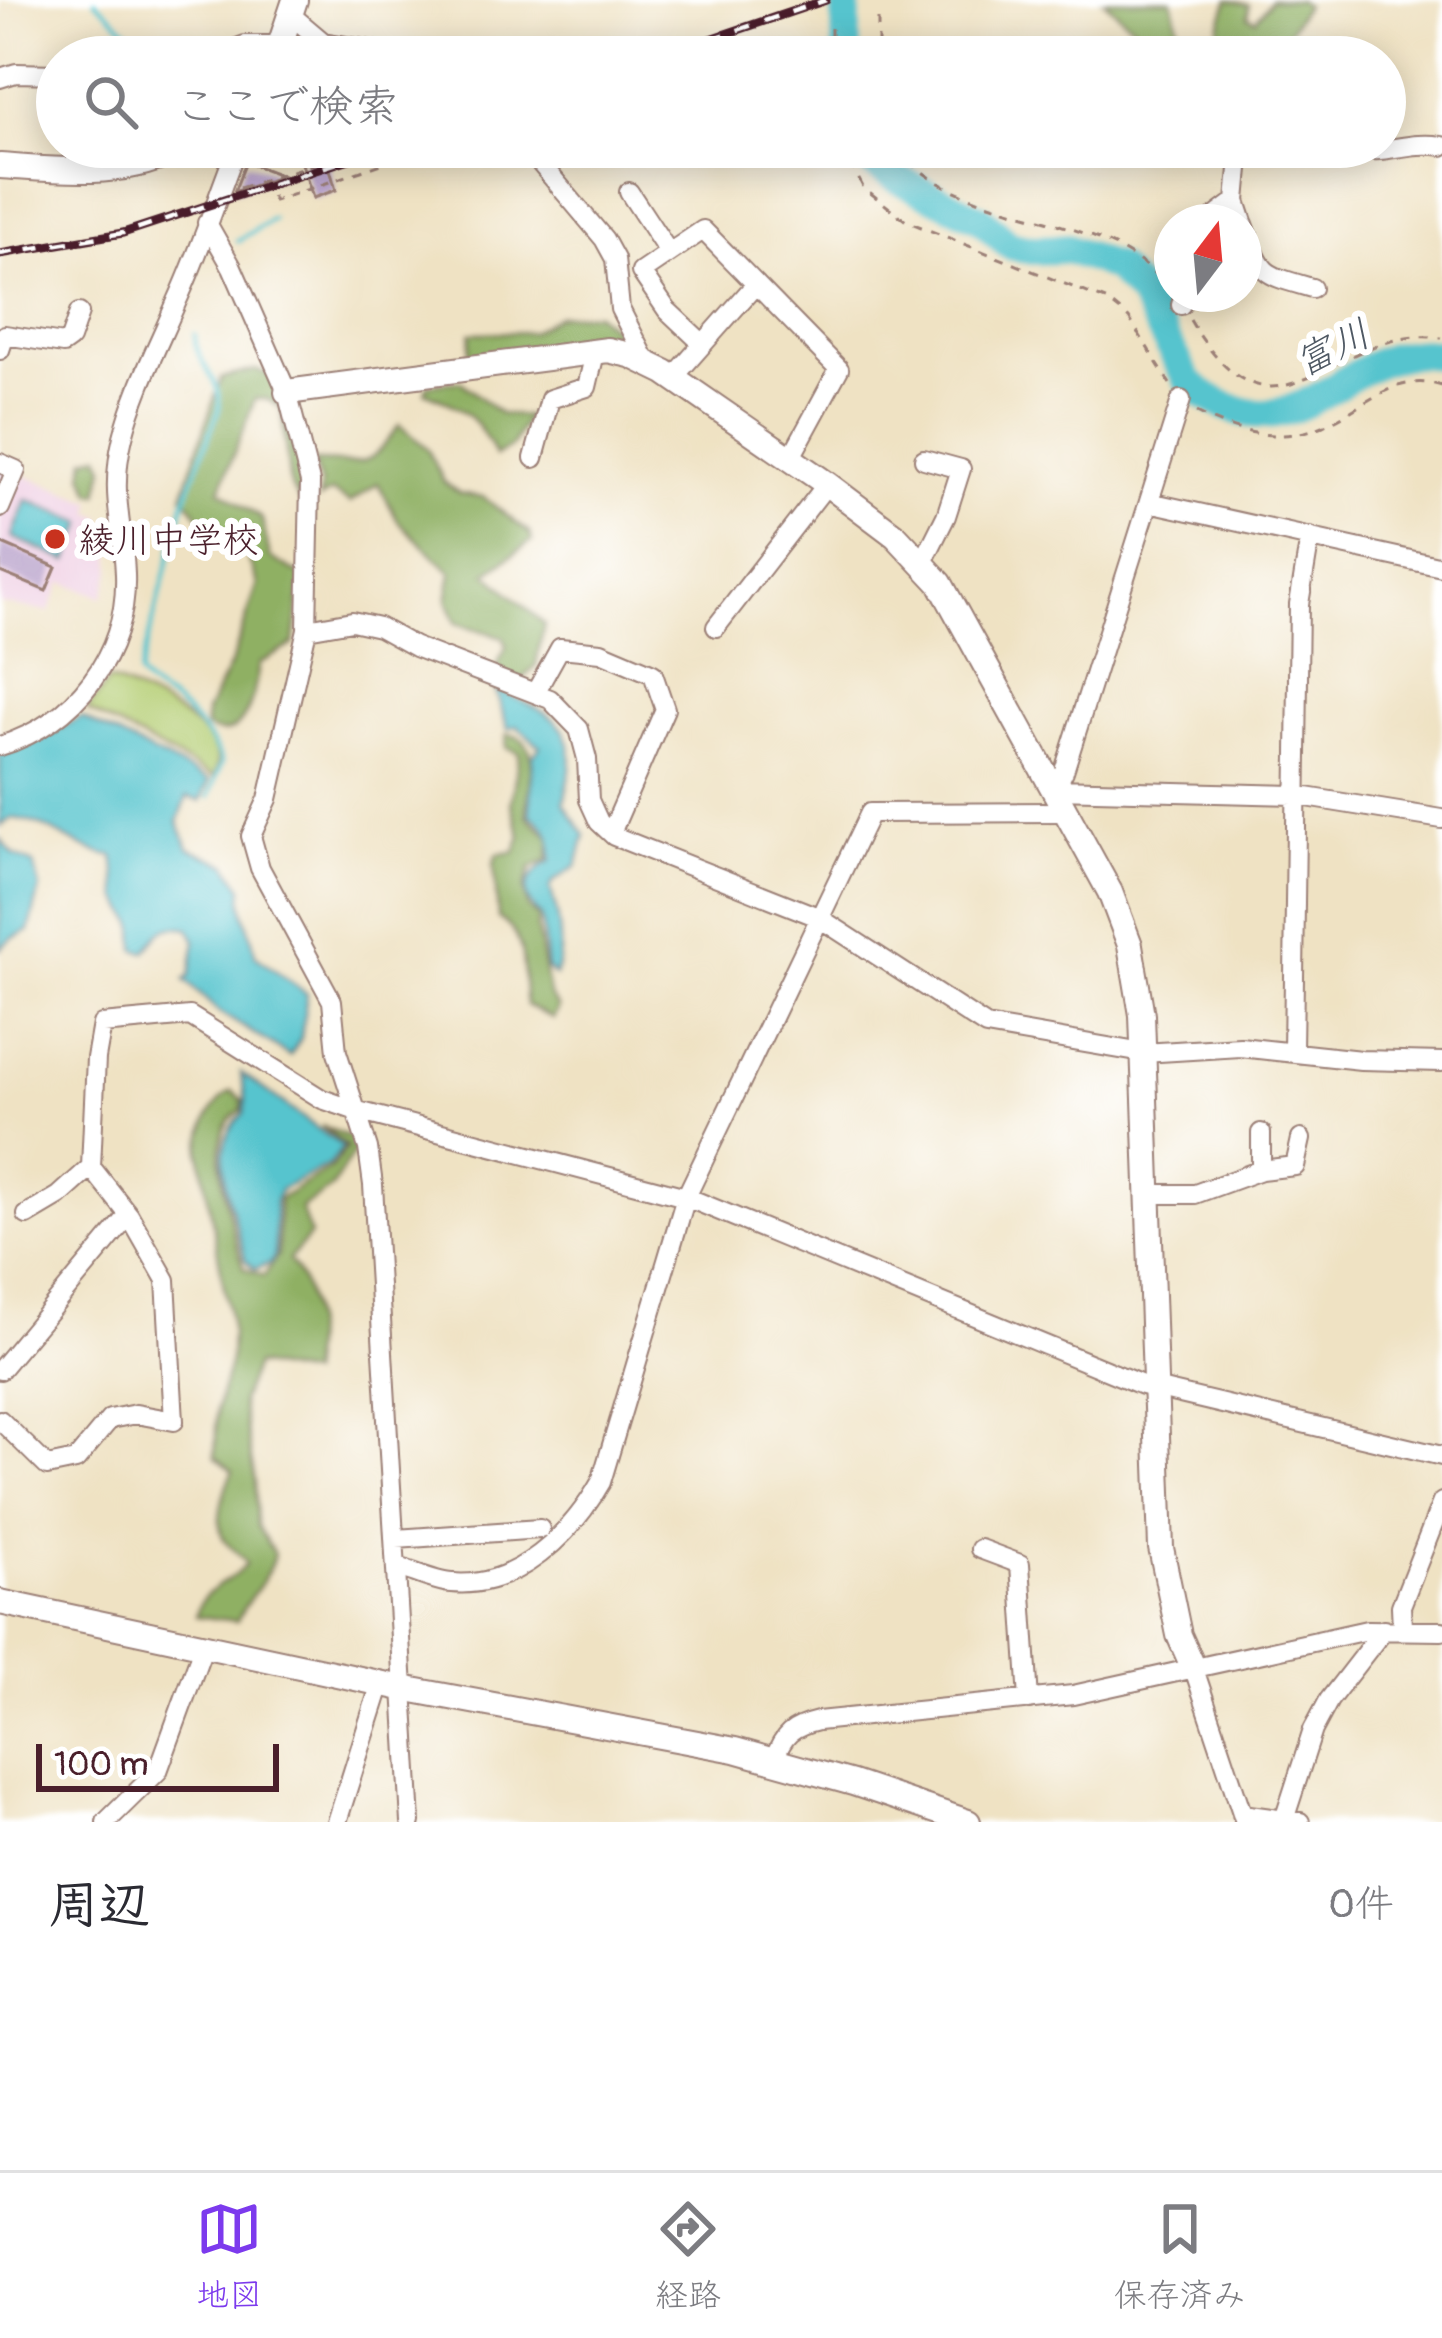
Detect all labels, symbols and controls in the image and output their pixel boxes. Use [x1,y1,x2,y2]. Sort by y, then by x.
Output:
search box [36,36,1406,168]
icon: search [78,69,144,135]
text: ここで検索 [174,79,399,135]
north arrow [1154,204,1262,312]
water label: 富川 [1287,309,1378,387]
place label: 綾川中学校 [79,518,259,563]
marker: 綾川中学校 [42,526,68,552]
scale bar [36,1738,279,1791]
text: 100 m [54,1744,148,1785]
text: 周辺 [48,1874,150,1938]
text: 0件 [1328,1880,1394,1929]
tab: 地図 [196,2196,262,2316]
tab: 経路 [655,2196,721,2316]
tab: 保存済み [1114,2196,1246,2316]

